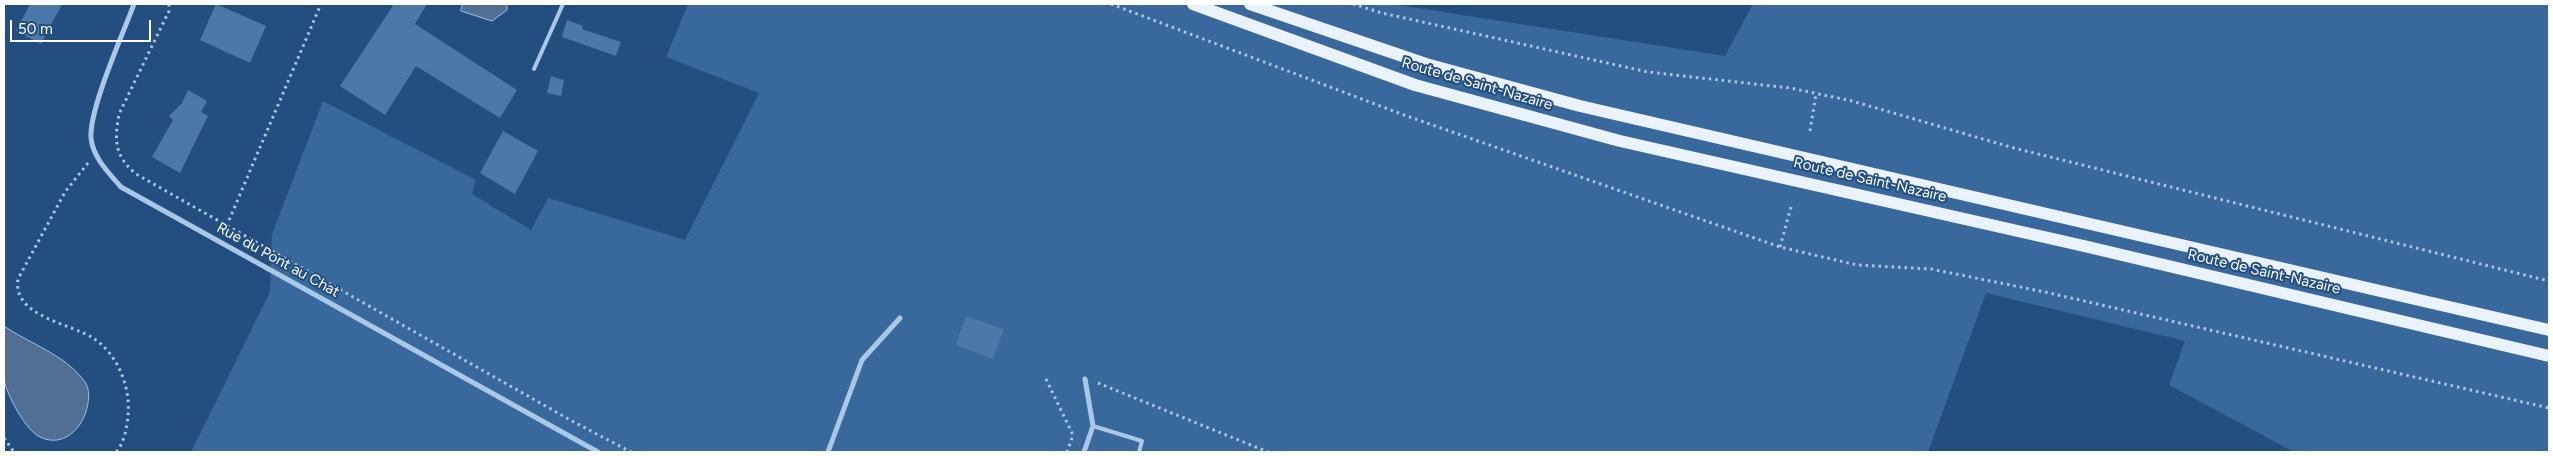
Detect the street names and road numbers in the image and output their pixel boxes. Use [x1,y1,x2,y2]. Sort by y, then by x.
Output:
street label: Route de Saint-Nazaire [1399,54,1555,114]
street label: Route de Saint-Nazaire [1792,154,1948,206]
street label: Rue du Pont au Chat [213,219,343,301]
street label: Route de Saint-Nazaire [2186,246,2342,298]

